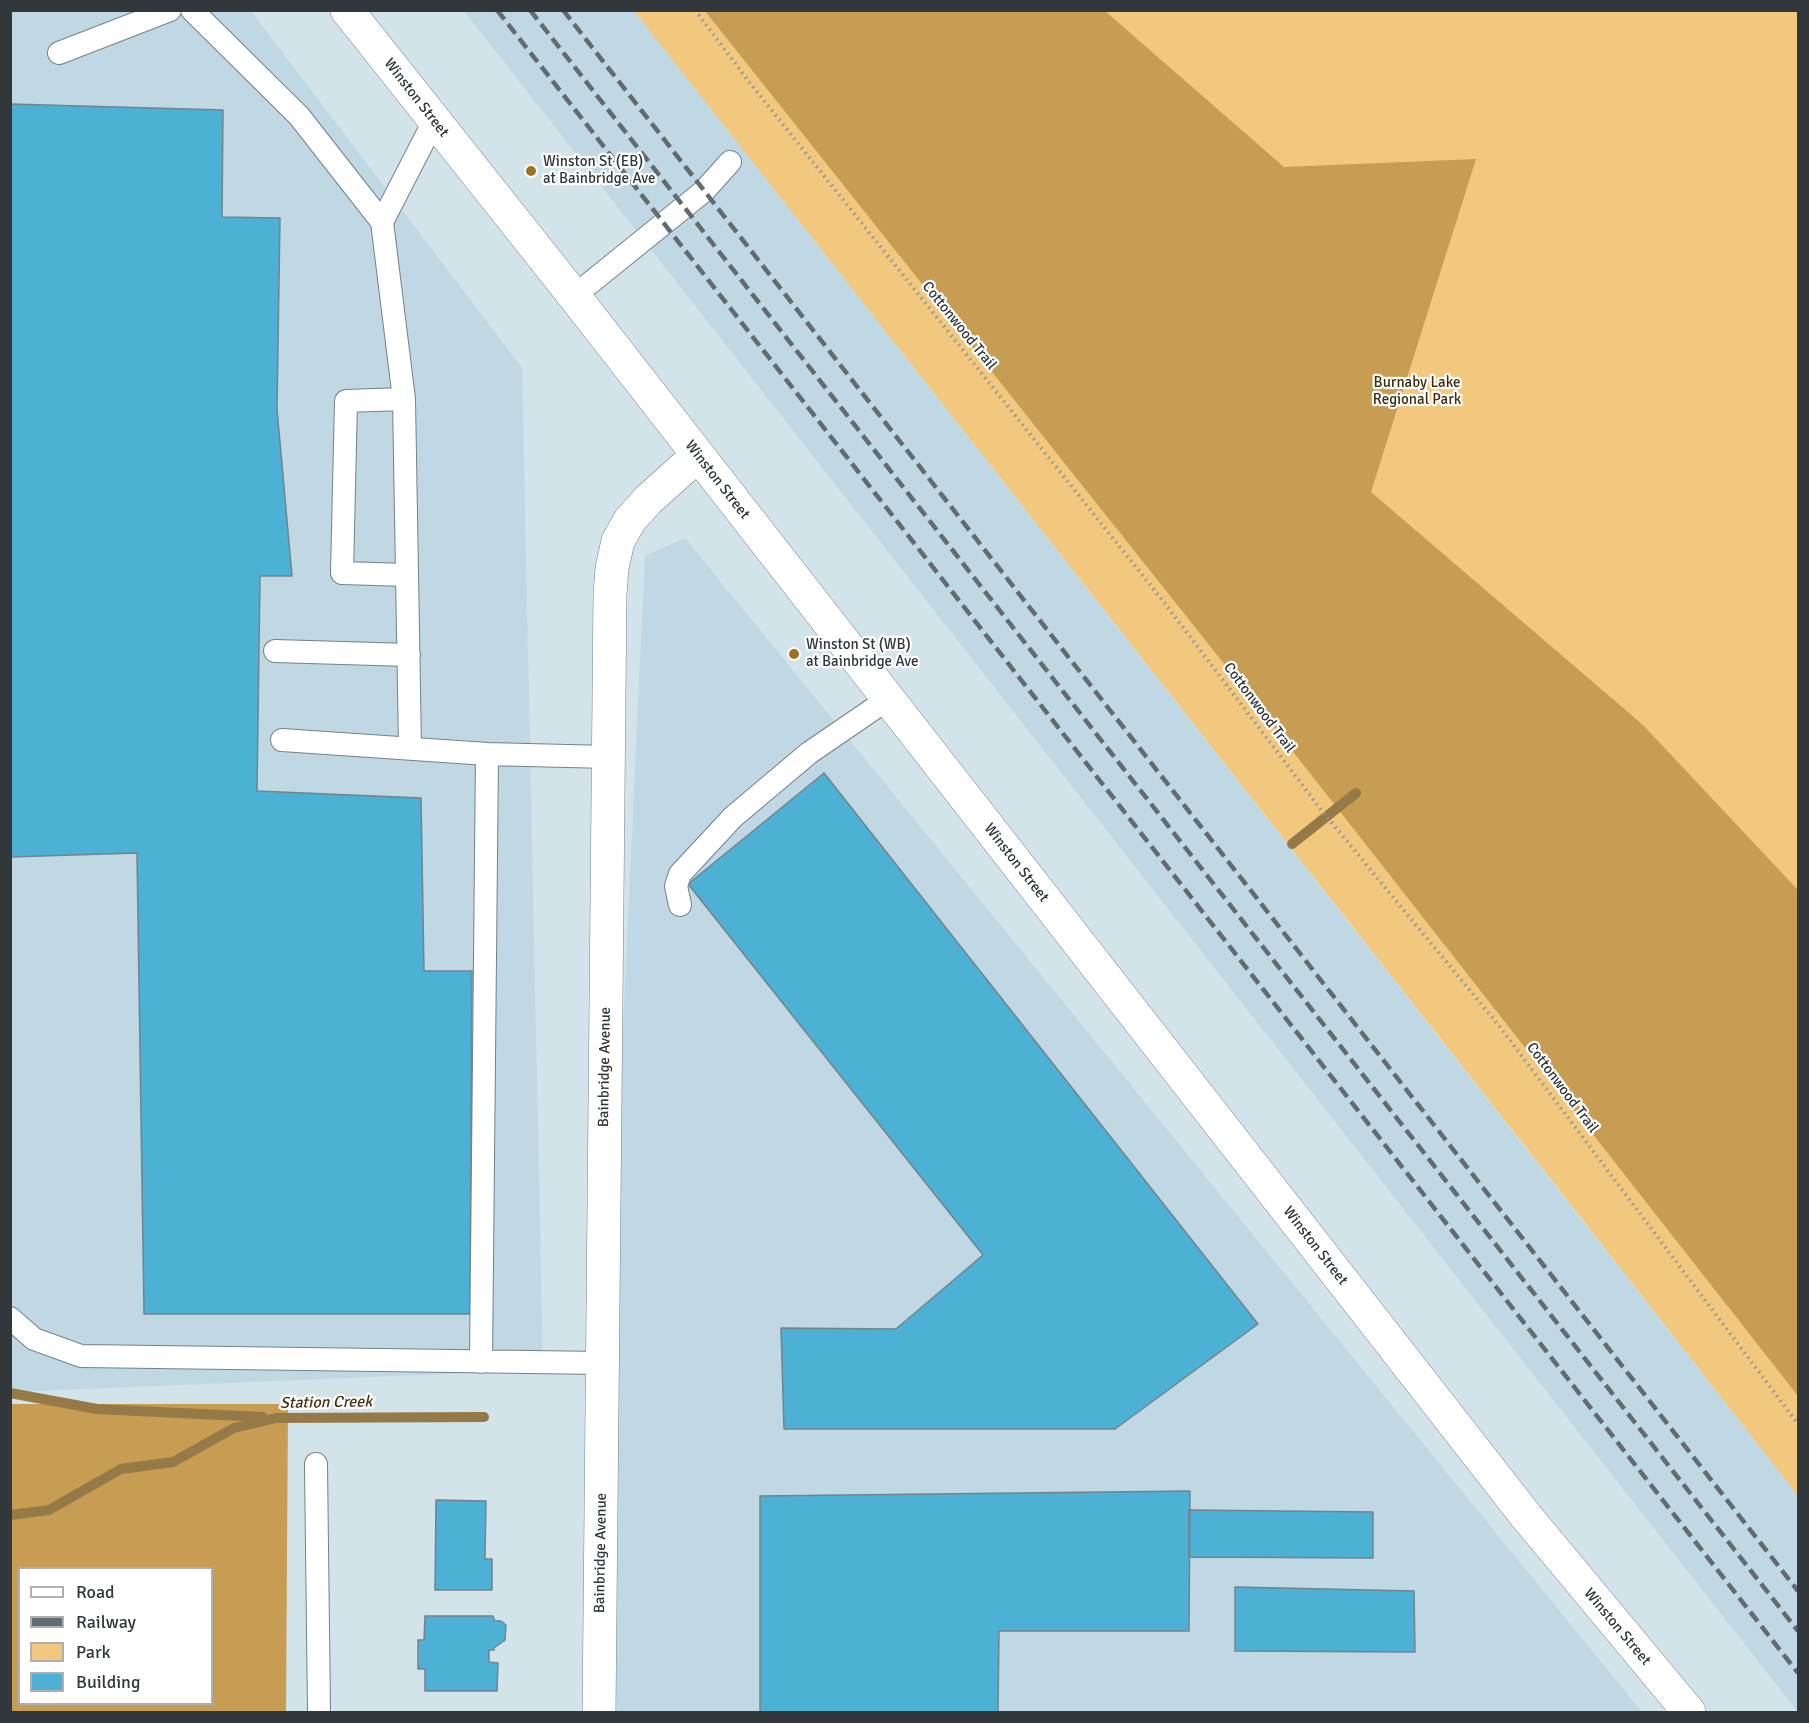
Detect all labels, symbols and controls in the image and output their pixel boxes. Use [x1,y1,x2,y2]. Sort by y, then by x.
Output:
street label: Winston Street [380,55,452,141]
place label: Winston St (EB) at Bainbridge Ave [543,153,655,188]
marker: Winston St (EB) at Bainbridge Ave [524,164,538,178]
street label: Cottonwood Trail [918,278,1000,374]
park label: Burnaby Lake Regional Park [1373,374,1461,409]
street label: Winston Street [681,437,753,523]
place label: Winston St (WB) at Bainbridge Ave [806,636,918,671]
marker: Winston St (WB) at Bainbridge Ave [787,647,801,661]
street label: Cottonwood Trail [1219,659,1299,757]
street label: Winston Street [980,820,1052,906]
street label: Bainbridge Avenue [595,1007,615,1127]
street label: Cottonwood Trail [1522,1039,1602,1137]
street label: Winston Street [1279,1203,1351,1289]
water label: Station Creek [280,1393,372,1413]
street label: Bainbridge Avenue [591,1493,611,1613]
legend [18,1567,213,1705]
text: Road [76,1581,115,1603]
street label: Winston Street [1580,1585,1654,1669]
text: Railway [76,1611,136,1633]
text: Park [76,1641,111,1663]
text: Building [76,1671,140,1693]

